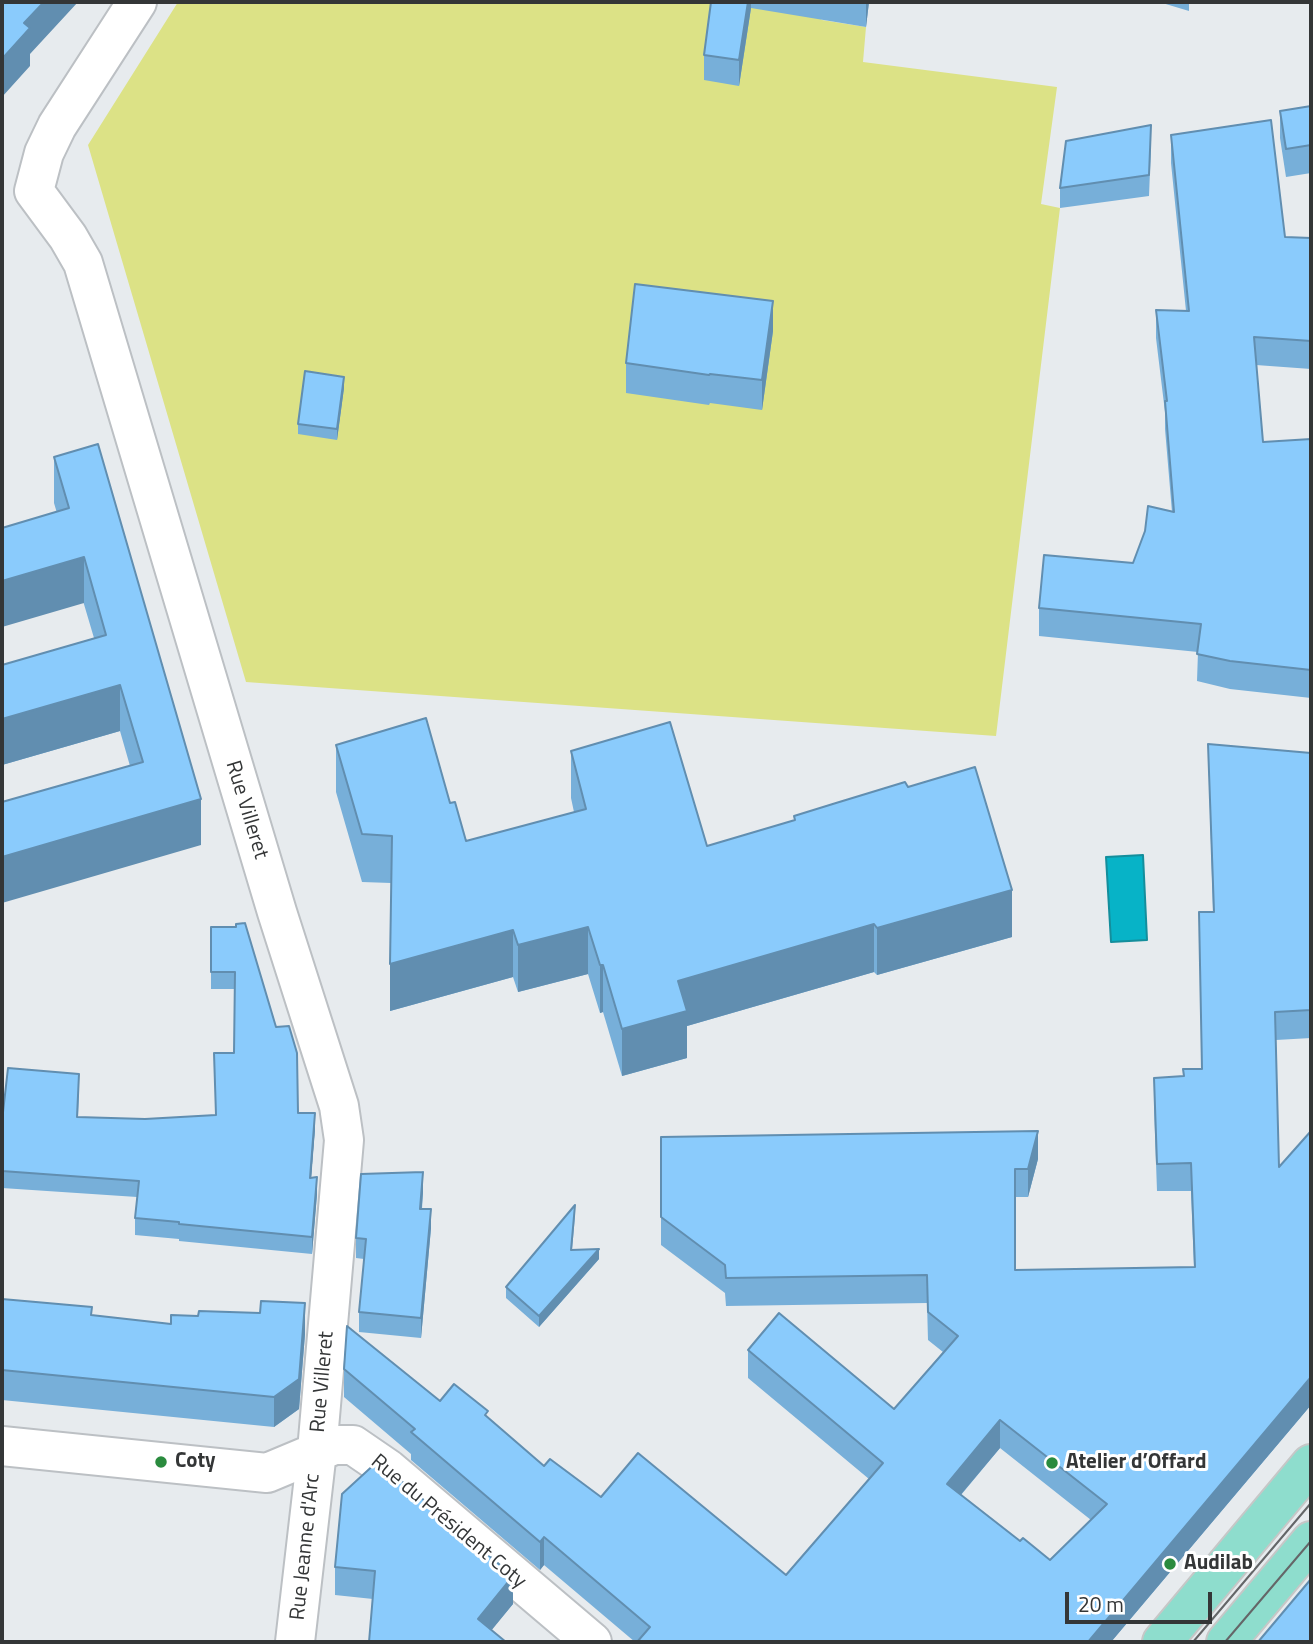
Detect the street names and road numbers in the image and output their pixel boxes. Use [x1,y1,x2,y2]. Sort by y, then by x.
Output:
street label: Rue Villeret [219,758,273,862]
street label: Rue Villeret [306,1330,340,1434]
street label: Rue du Président Coty [365,1450,531,1594]
street label: Rue Jeanne d'Arc [286,1472,326,1622]

